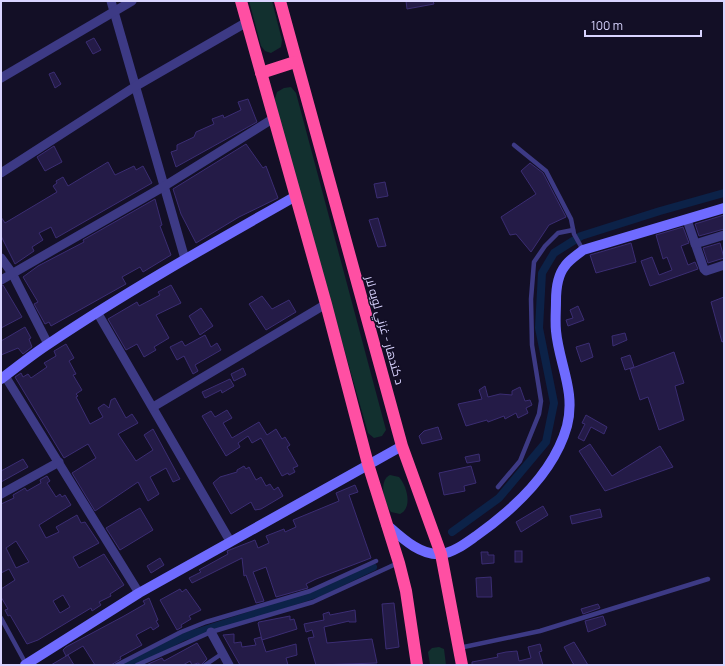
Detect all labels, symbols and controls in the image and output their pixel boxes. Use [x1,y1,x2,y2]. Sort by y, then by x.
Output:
scale bar [585,12,701,38]
text: 100 m [591,17,623,34]
street label: د کندهار - غزني لويه لار [359,273,409,387]

